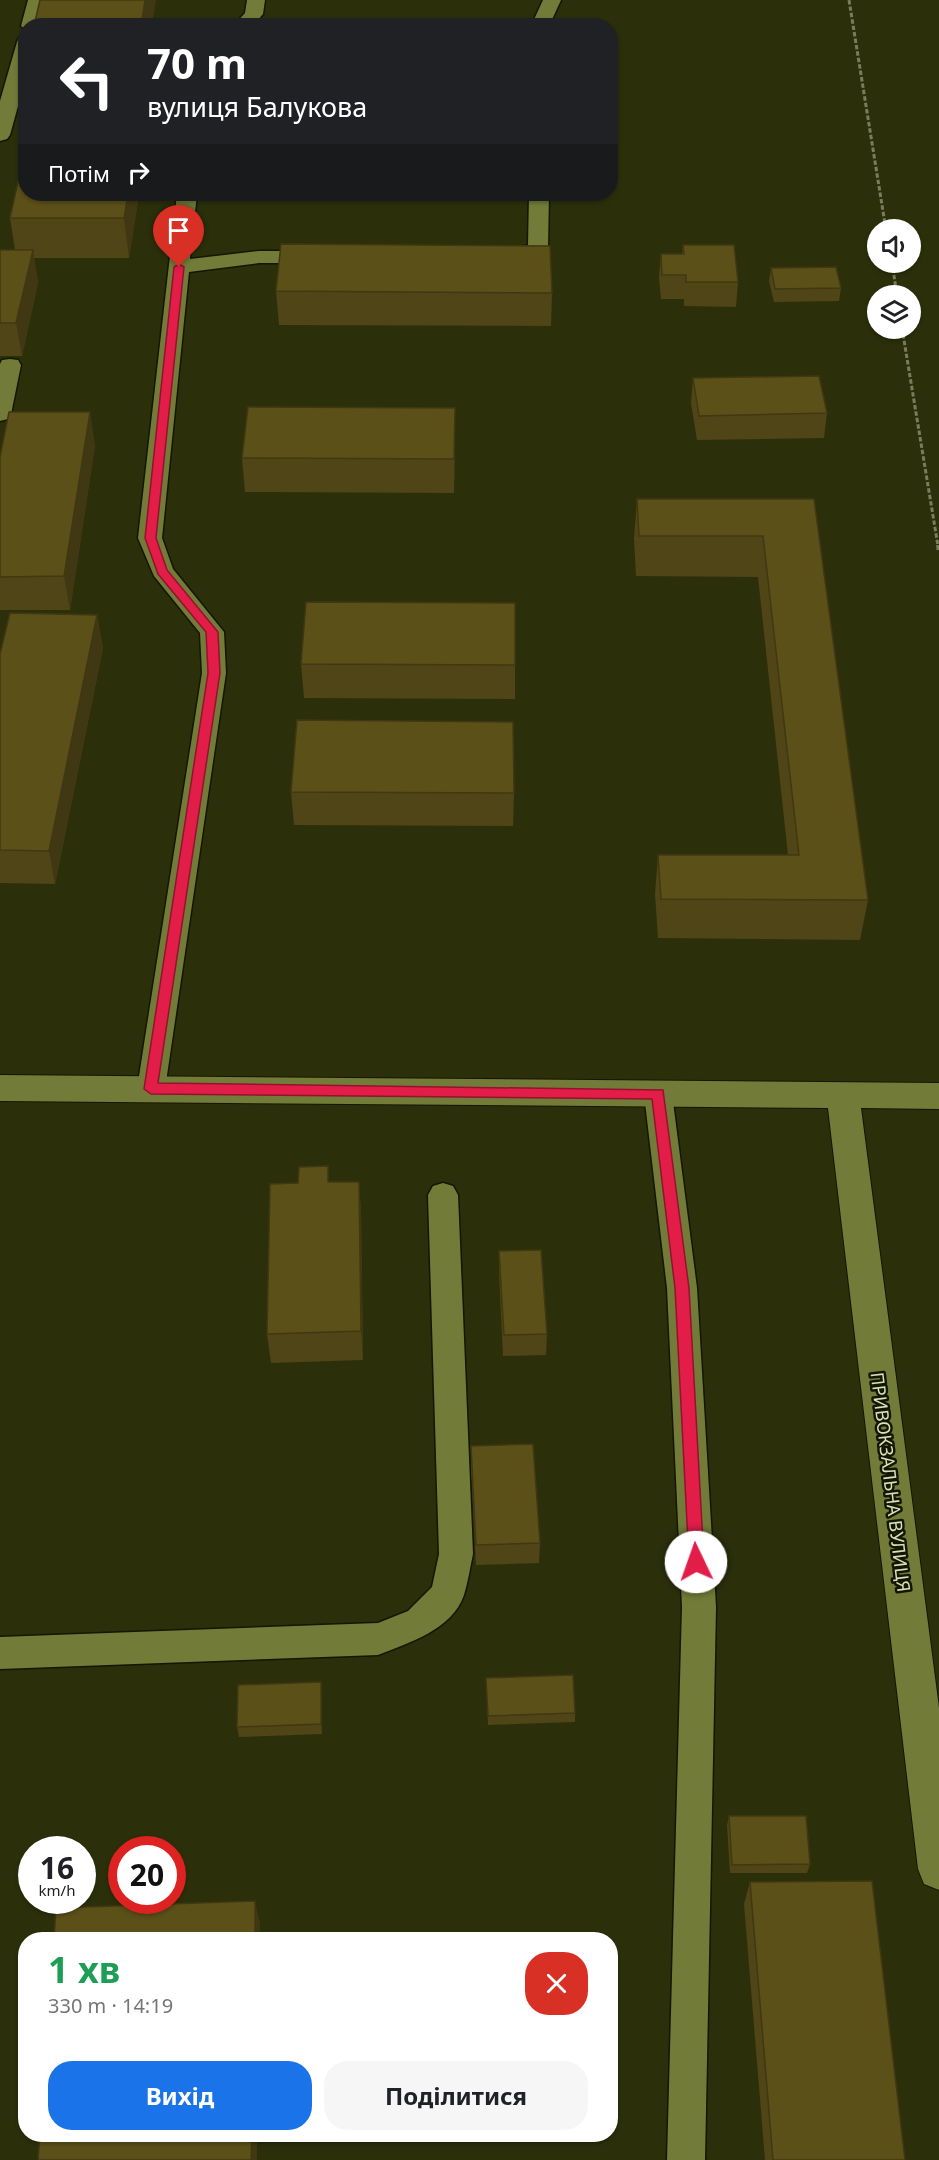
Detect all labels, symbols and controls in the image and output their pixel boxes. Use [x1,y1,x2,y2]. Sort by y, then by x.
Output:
text: 70 m [147,34,247,91]
icon: left [48,42,126,120]
text: вулиця Балукова [147,88,367,125]
icon: right [122,156,155,189]
text: Потім [48,158,110,188]
pin [153,205,204,267]
icon: arrive [162,214,195,247]
map controls [867,219,921,339]
button: sound [867,219,921,273]
button: layers [867,285,921,339]
street label: ПРИВОКЗАЛЬНА ВУЛИЦЯ [866,1371,916,1593]
position arrow [664,1530,728,1594]
speed limit sign: 20 [108,1836,186,1914]
text: 16 [40,1847,74,1888]
text: km/h [39,1880,75,1900]
text: 1 хв [48,1945,120,1994]
button: close [525,1952,588,2015]
text: 330 m · 14:19 [48,1992,173,2019]
button: Вихід [48,2061,312,2130]
button: Поділитися [324,2061,588,2130]

